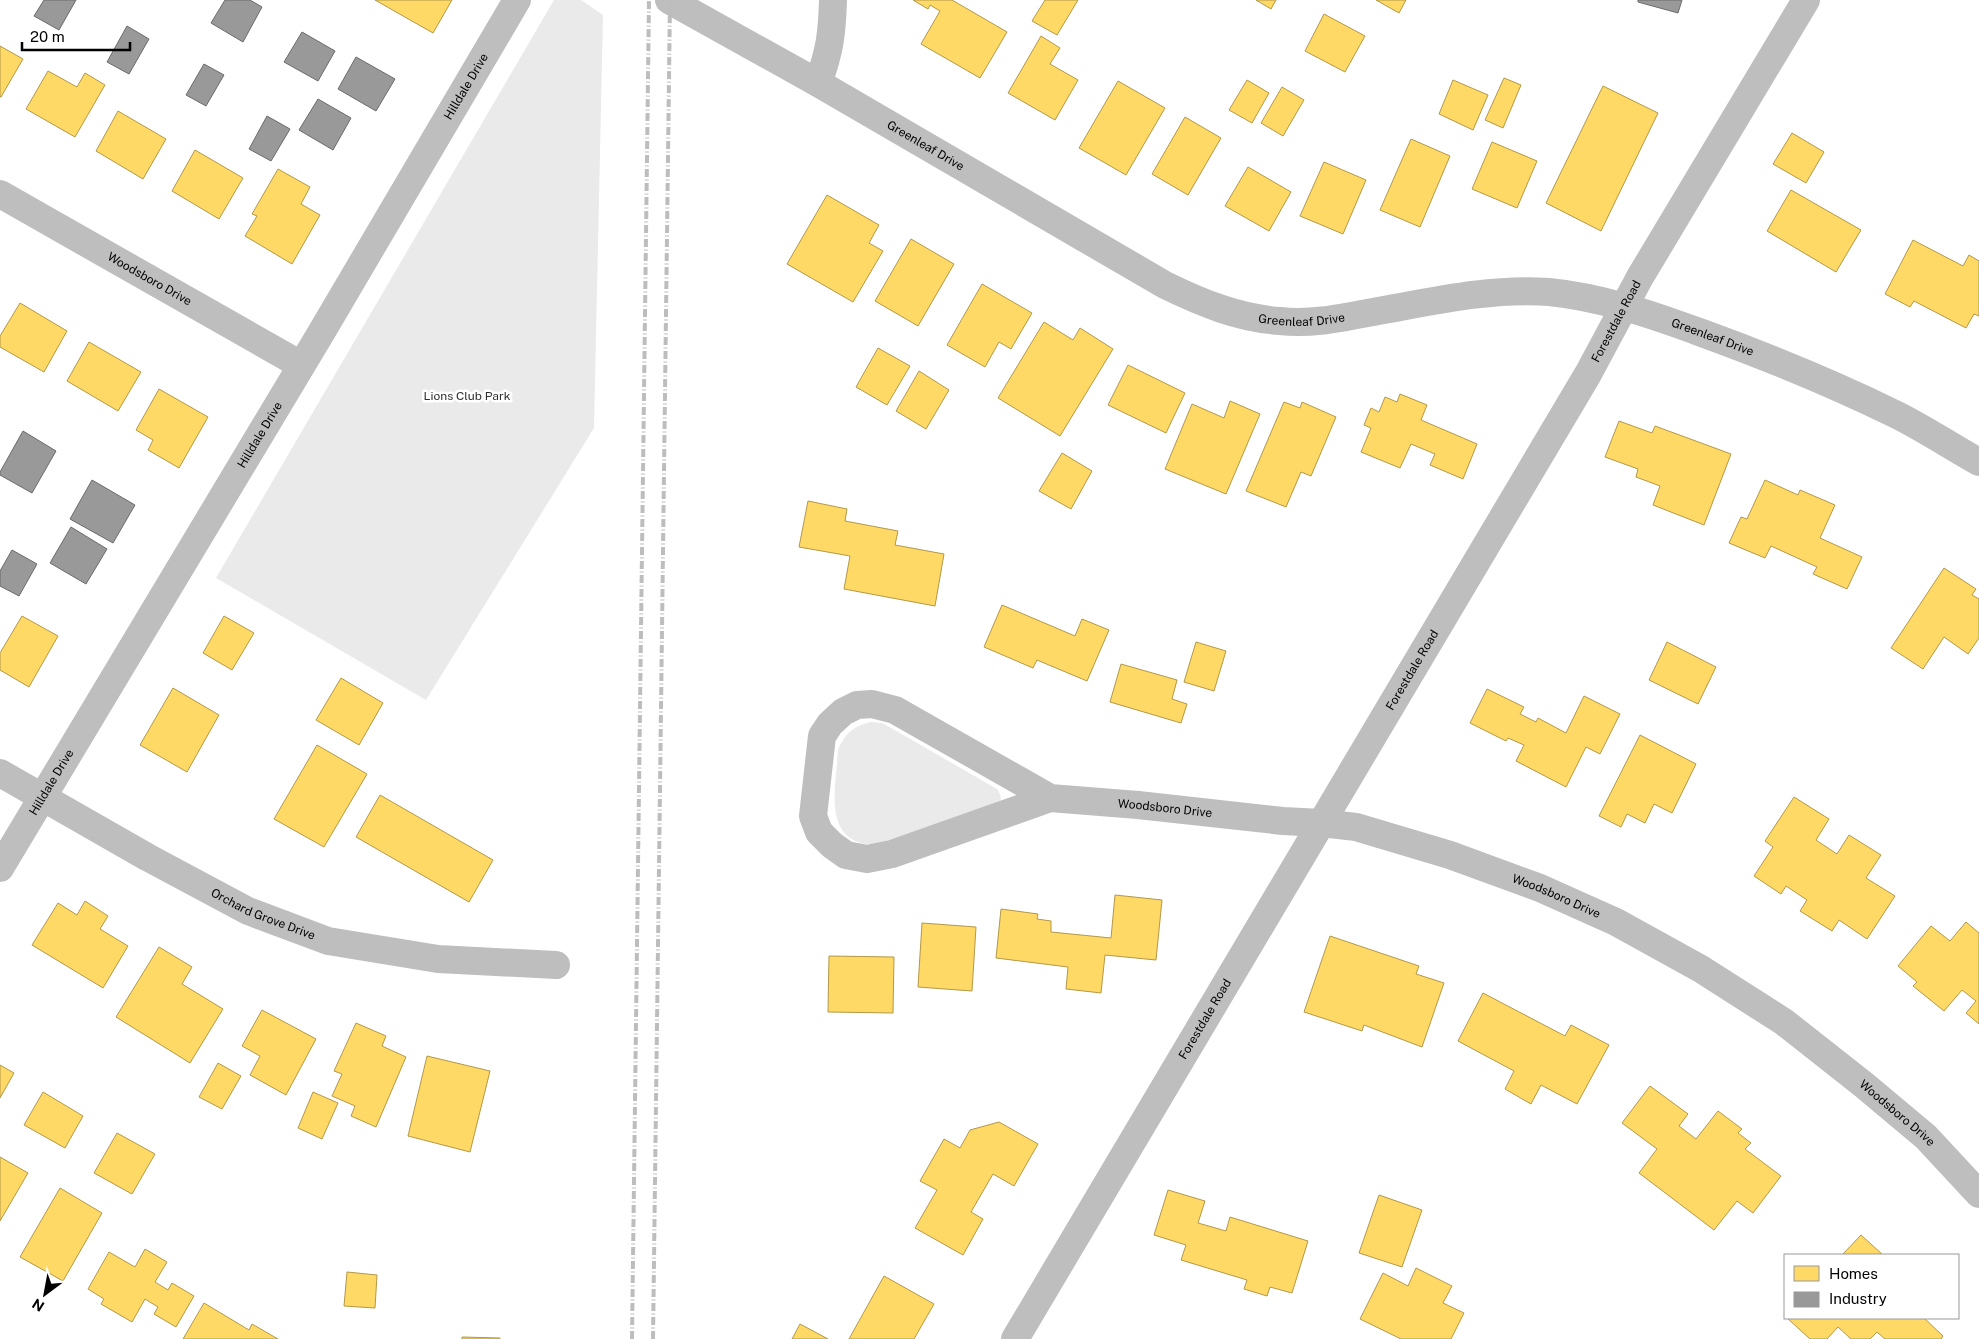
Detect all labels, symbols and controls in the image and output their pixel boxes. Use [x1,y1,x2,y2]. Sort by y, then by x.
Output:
scale bar [22,20,130,52]
text: 20 m [30,28,65,45]
street label: Hilldale Drive [441,51,491,122]
street label: Greenleaf Drive [884,118,967,174]
street label: Woodsboro Drive [105,249,194,309]
street label: Forestdale Road [1589,278,1644,365]
street label: Greenleaf Drive [1257,310,1346,329]
street label: Greenleaf Drive [1670,316,1756,359]
park label: Lions Club Park [424,389,511,403]
street label: Hilldale Drive [235,399,285,471]
street label: Forestdale Road [1383,627,1441,713]
street label: Hilldale Drive [26,746,77,818]
street label: Woodsboro Drive [1117,796,1213,820]
street label: Woodsboro Drive [1510,871,1603,921]
street label: Orchard Grove Drive [208,885,317,943]
street label: Forestdale Road [1176,977,1234,1062]
street label: Woodsboro Drive [1856,1077,1938,1149]
legend [1784,1254,1959,1319]
text: Homes [1829,1265,1878,1282]
north arrow [20,1269,70,1319]
text: Industry [1829,1290,1887,1307]
text: N [29,1295,47,1315]

